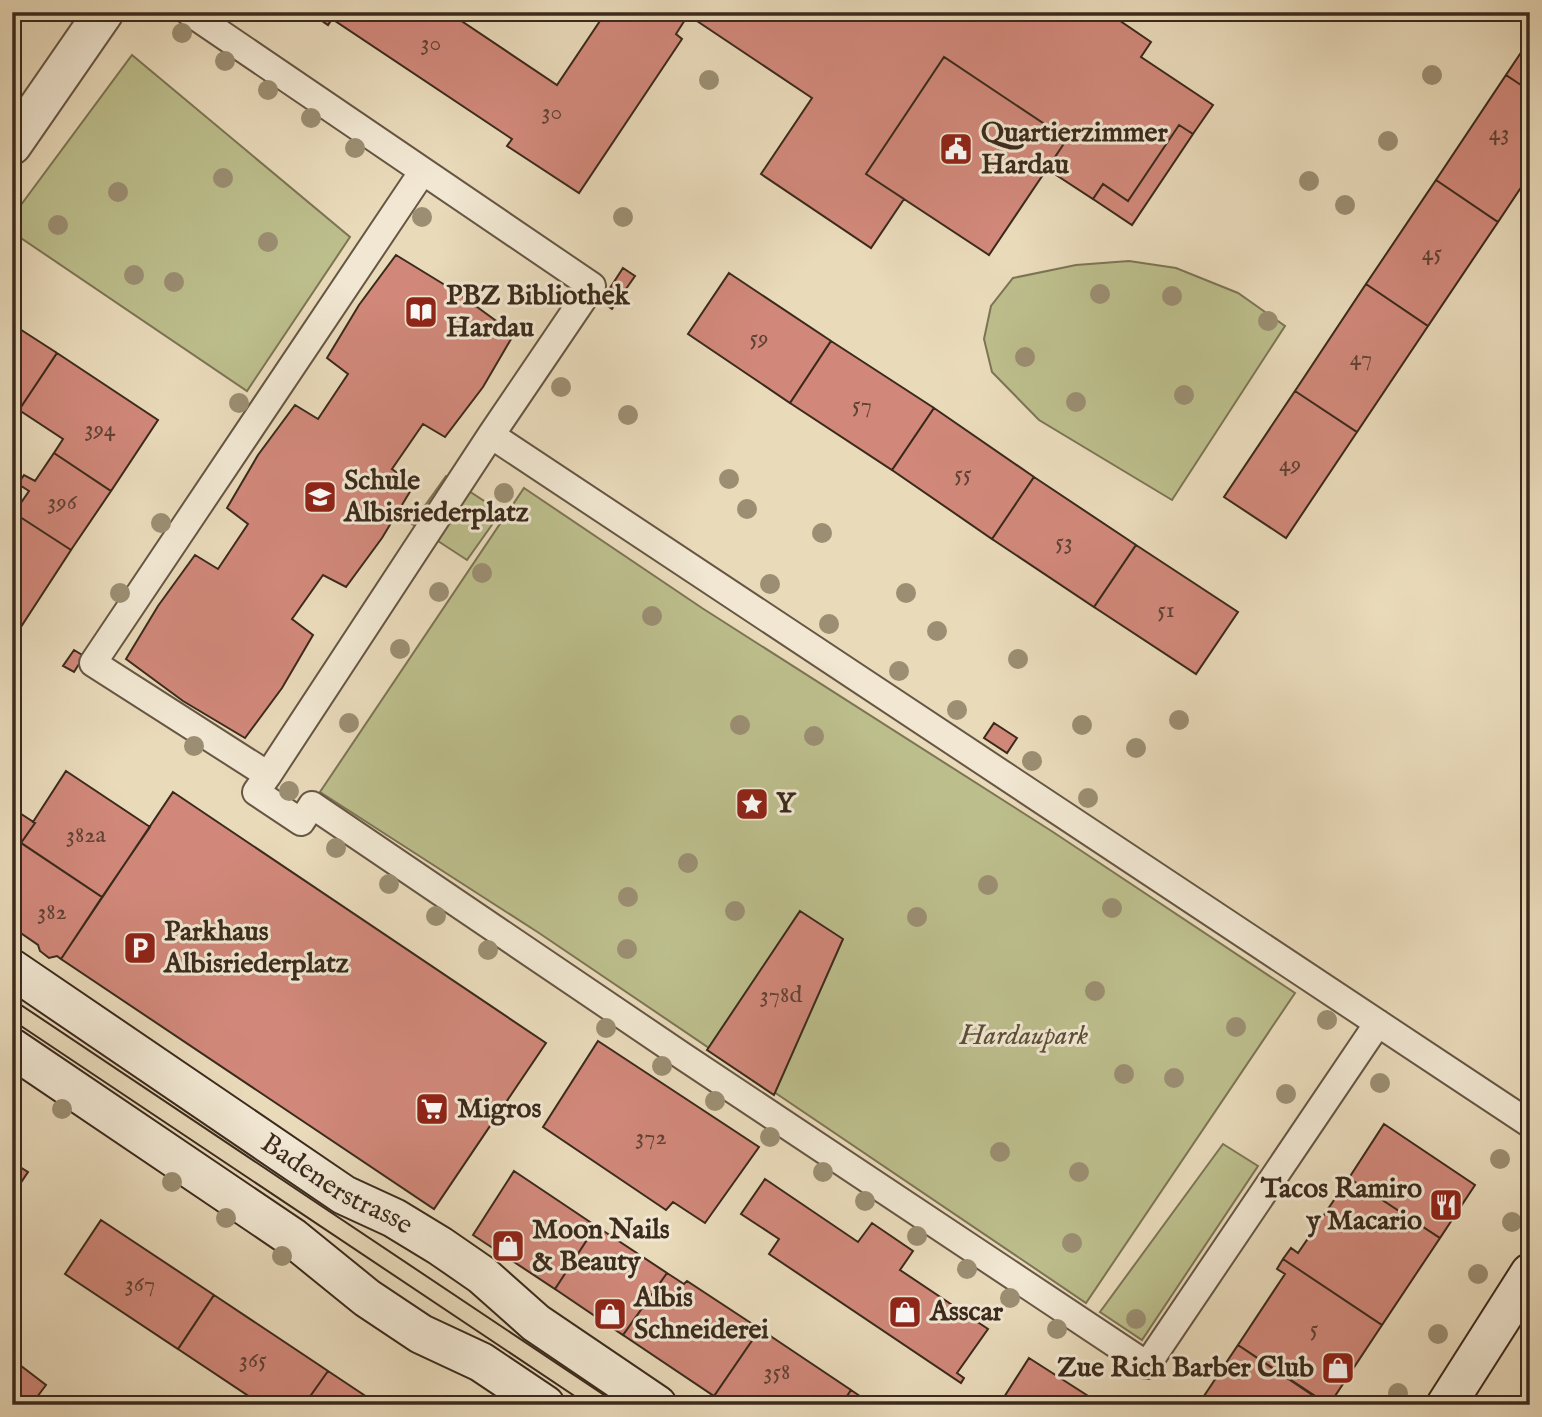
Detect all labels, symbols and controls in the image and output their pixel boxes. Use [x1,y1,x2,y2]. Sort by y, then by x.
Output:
house number: 30 [421,28,441,59]
house number: 30 [542,97,562,128]
place label: Quartierzimmer Hardau [981,116,1168,183]
house number: 43 [1489,118,1509,149]
public building icon: Quartierzimmer Hardau [937,130,975,168]
house number: 45 [1422,238,1442,269]
place label: PBZ Bibliothek Hardau [446,279,631,346]
library icon: PBZ Bibliothek Hardau [402,293,440,331]
house number: 59 [749,323,769,354]
house number: 47 [1350,343,1372,374]
house number: 57 [852,390,872,421]
house number: 394 [84,414,116,445]
house number: 49 [1279,449,1301,480]
house number: 55 [954,459,972,490]
place label: Schule Albisriederplatz [343,464,529,531]
school or university icon: Schule Albisriederplatz [301,478,339,516]
house number: 396 [47,487,78,518]
house number: 53 [1055,527,1073,558]
house number: 51 [1157,595,1175,626]
place icon: Y [733,785,771,823]
place label: Y [776,787,797,822]
house number: 382a [66,820,107,851]
house number: 382 [37,897,67,928]
place label: Parkhaus Albisriederplatz [163,915,349,982]
parking icon: Parkhaus Albisriederplatz [121,929,159,967]
house number: 378d [760,980,802,1011]
park label: Hardaupark [959,1019,1088,1054]
supermarket icon: Migros [413,1090,451,1128]
place label: Migros [457,1092,541,1127]
house number: 372 [635,1122,667,1153]
street label: Badenerstrasse [254,1126,419,1243]
place label: Tacos Ramiro y Macario [1260,1172,1422,1239]
restaurant icon: Tacos Ramiro y Macario [1427,1186,1465,1224]
place label: Moon Nails & Beauty [532,1213,670,1280]
shop icon: Moon Nails & Beauty [489,1227,527,1265]
house number: 367 [125,1269,155,1300]
place label: Albis Schneiderei [633,1281,769,1348]
shop icon: Asscar [886,1293,924,1331]
shop icon: Albis Schneiderei [591,1295,629,1333]
place label: Asscar [929,1295,1004,1330]
house number: 5 [1310,1314,1319,1345]
house number: 365 [239,1345,267,1376]
shop icon: Zue Rich Barber Club [1319,1349,1357,1387]
place label: Zue Rich Barber Club [1057,1351,1314,1386]
house number: 358 [763,1357,791,1388]

